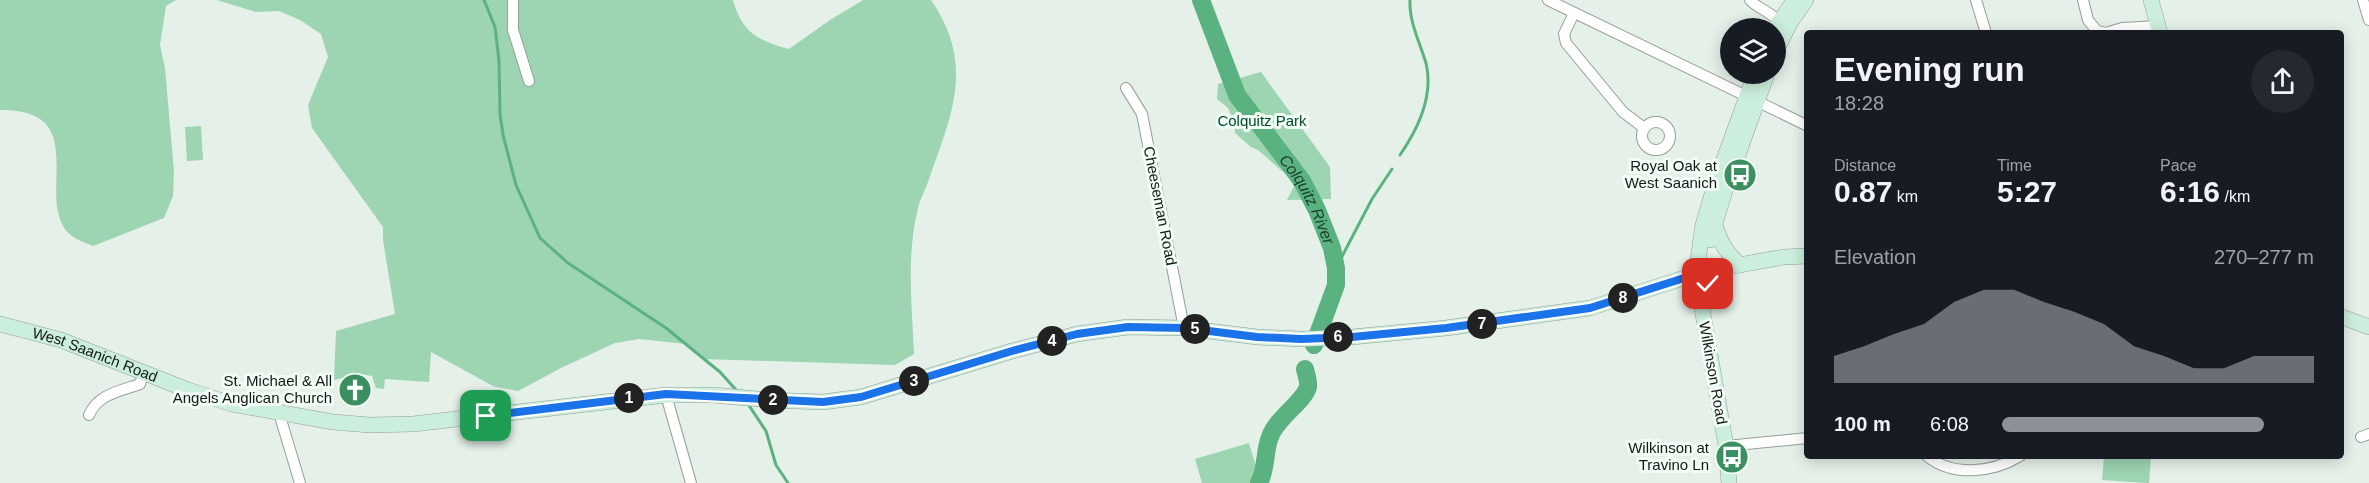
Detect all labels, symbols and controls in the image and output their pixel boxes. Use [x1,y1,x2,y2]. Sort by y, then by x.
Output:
map controls [1720,18,1786,84]
button: layers [1720,18,1786,84]
button: share [2251,50,2314,113]
text: Evening run [1834,51,2025,88]
text: 18:28 [1834,92,1884,114]
park label: Colquitz Park [1217,112,1307,129]
street label: Cheeseman Road [1141,145,1180,267]
water label: Colquitz River [1276,151,1338,247]
place label: Royal Oak at West Saanich [1625,157,1718,191]
bus stop icon: Royal Oak at West Saanich [1722,157,1758,193]
text: Distance [1834,157,1896,174]
text: Time [1997,157,2032,174]
text: Pace [2160,157,2196,174]
text: 0.87 [1834,175,1892,208]
text: 5:27 [1997,175,2057,208]
text: 6:16 [2160,175,2220,208]
text: km [1892,188,1918,205]
text: /km [2220,188,2250,205]
text: Elevation [1834,246,1916,268]
text: 270–277 m [2214,246,2314,268]
pin [1682,258,1733,309]
icon: check [1691,267,1724,300]
pin: 8 [1608,283,1638,313]
text: 8 [1619,289,1627,306]
pin: 7 [1467,309,1497,339]
pin: 5 [1180,314,1210,344]
text: 7 [1478,315,1486,332]
text: 5 [1191,320,1199,337]
street label: Wilkinson Road [1696,320,1731,426]
pin: 6 [1323,322,1353,352]
street label: West Saanich Road [31,324,160,385]
pin: 4 [1037,326,1067,356]
text: 6 [1334,328,1342,345]
text: 4 [1048,332,1056,349]
pin: 3 [899,366,929,396]
place label: St. Michael & All Angels Anglican Church [173,372,332,406]
church icon: St. Michael & All Angels Anglican Church [337,372,373,408]
text: 3 [910,372,918,389]
pin: 1 [614,383,644,413]
pin: 2 [758,385,788,415]
text: 1 [625,389,633,406]
pin [460,390,511,441]
text: 2 [769,391,777,408]
icon: arrive [469,399,502,432]
text: 100 m [1834,413,1891,435]
text: 6:08 [1930,413,1969,435]
place label: Wilkinson at Travino Ln [1628,439,1710,473]
bus stop icon: Wilkinson at Travino Ln [1714,439,1750,475]

